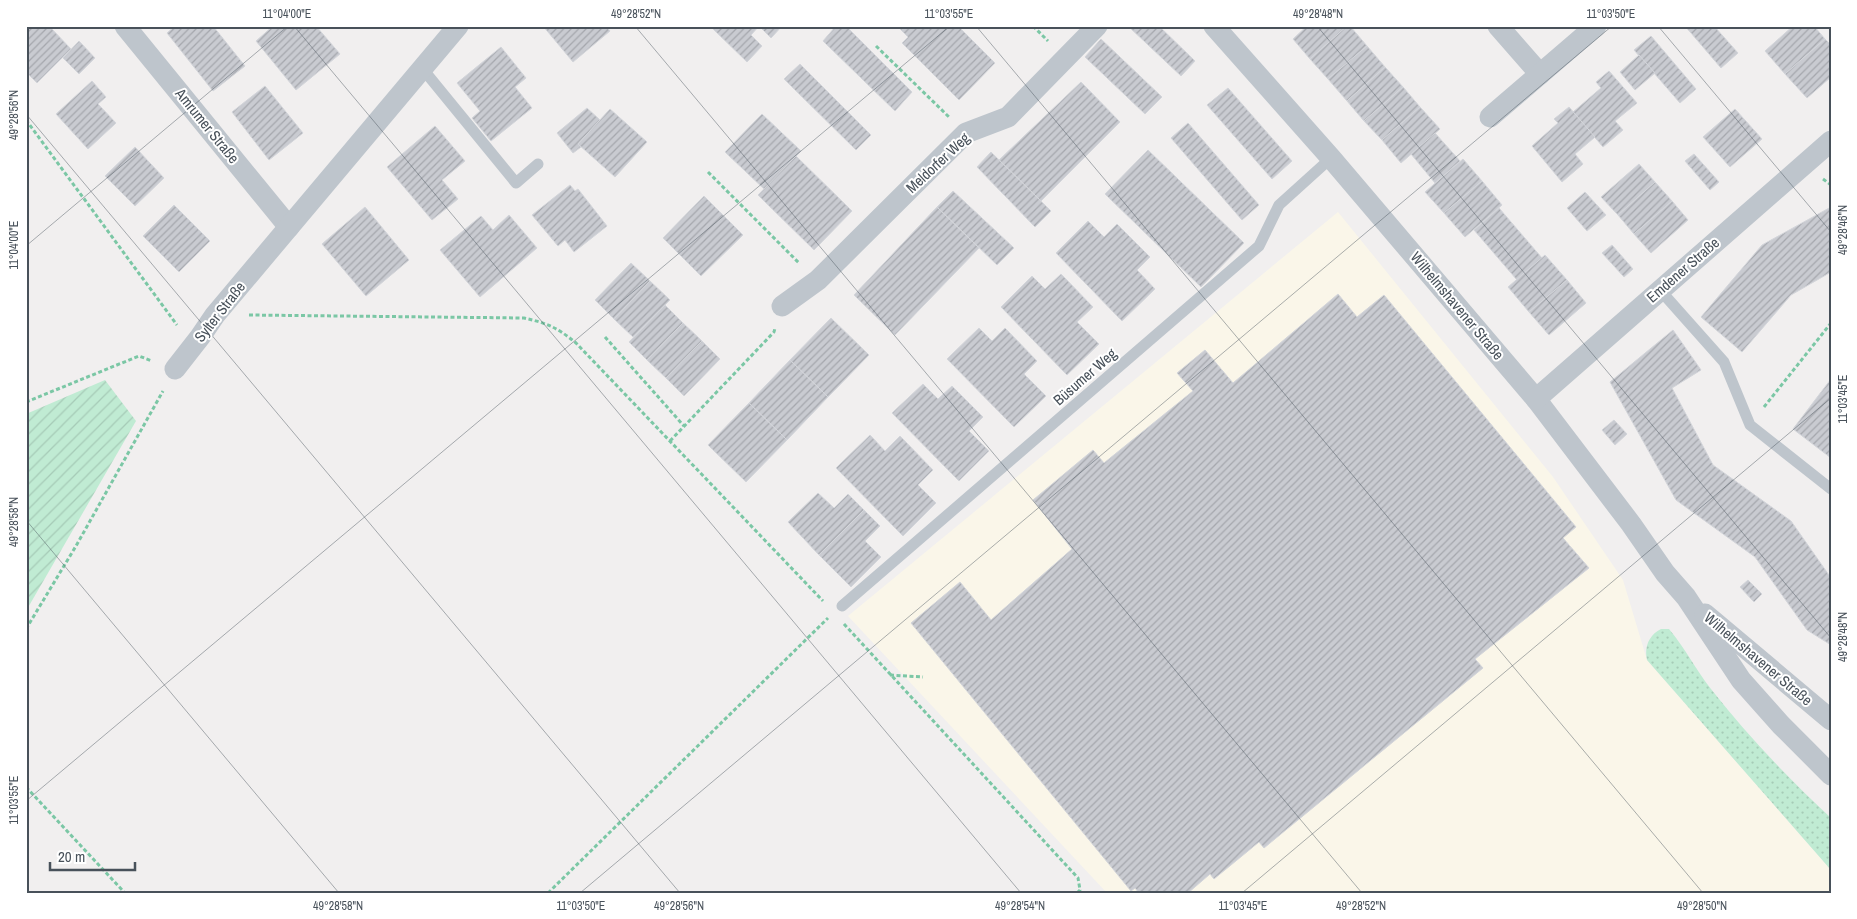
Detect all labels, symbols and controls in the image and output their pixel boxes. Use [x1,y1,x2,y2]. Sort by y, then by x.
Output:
text: 11°04'00"E [263,6,311,22]
text: 49°28'52"N [611,6,661,22]
text: 11°03'55"E [925,6,973,22]
text: 49°28'48"N [1293,6,1343,22]
text: 11°03'50"E [1587,6,1635,22]
street label: Amrumer Straße [170,83,244,168]
text: 49°28'56"N [6,90,22,140]
street label: Meldorfer Weg [901,127,974,198]
text: 49°28'46"N [1835,205,1851,255]
text: 11°04'00"E [6,221,22,269]
street label: Emdener Straße [1642,232,1724,307]
street label: Wilhelmshavener Straße [1406,247,1509,364]
street label: Sylter Straße [189,277,250,346]
street label: Büsumer Weg [1048,343,1121,410]
text: 11°03'45"E [1835,375,1851,423]
text: 49°28'58"N [6,497,22,547]
street label: Wilhelmshavener Straße [1700,607,1817,710]
text: 49°28'48"N [1835,612,1851,662]
text: 11°03'55"E [6,776,22,824]
scale bar [50,839,135,871]
text: 20 m [58,846,85,867]
text: 49°28'58"N [313,898,363,914]
text: 11°03'50"E [557,898,605,914]
text: 49°28'56"N [654,898,704,914]
text: 49°28'54"N [995,898,1045,914]
text: 11°03'45"E [1219,898,1267,914]
text: 49°28'52"N [1336,898,1386,914]
text: 49°28'50"N [1677,898,1727,914]

